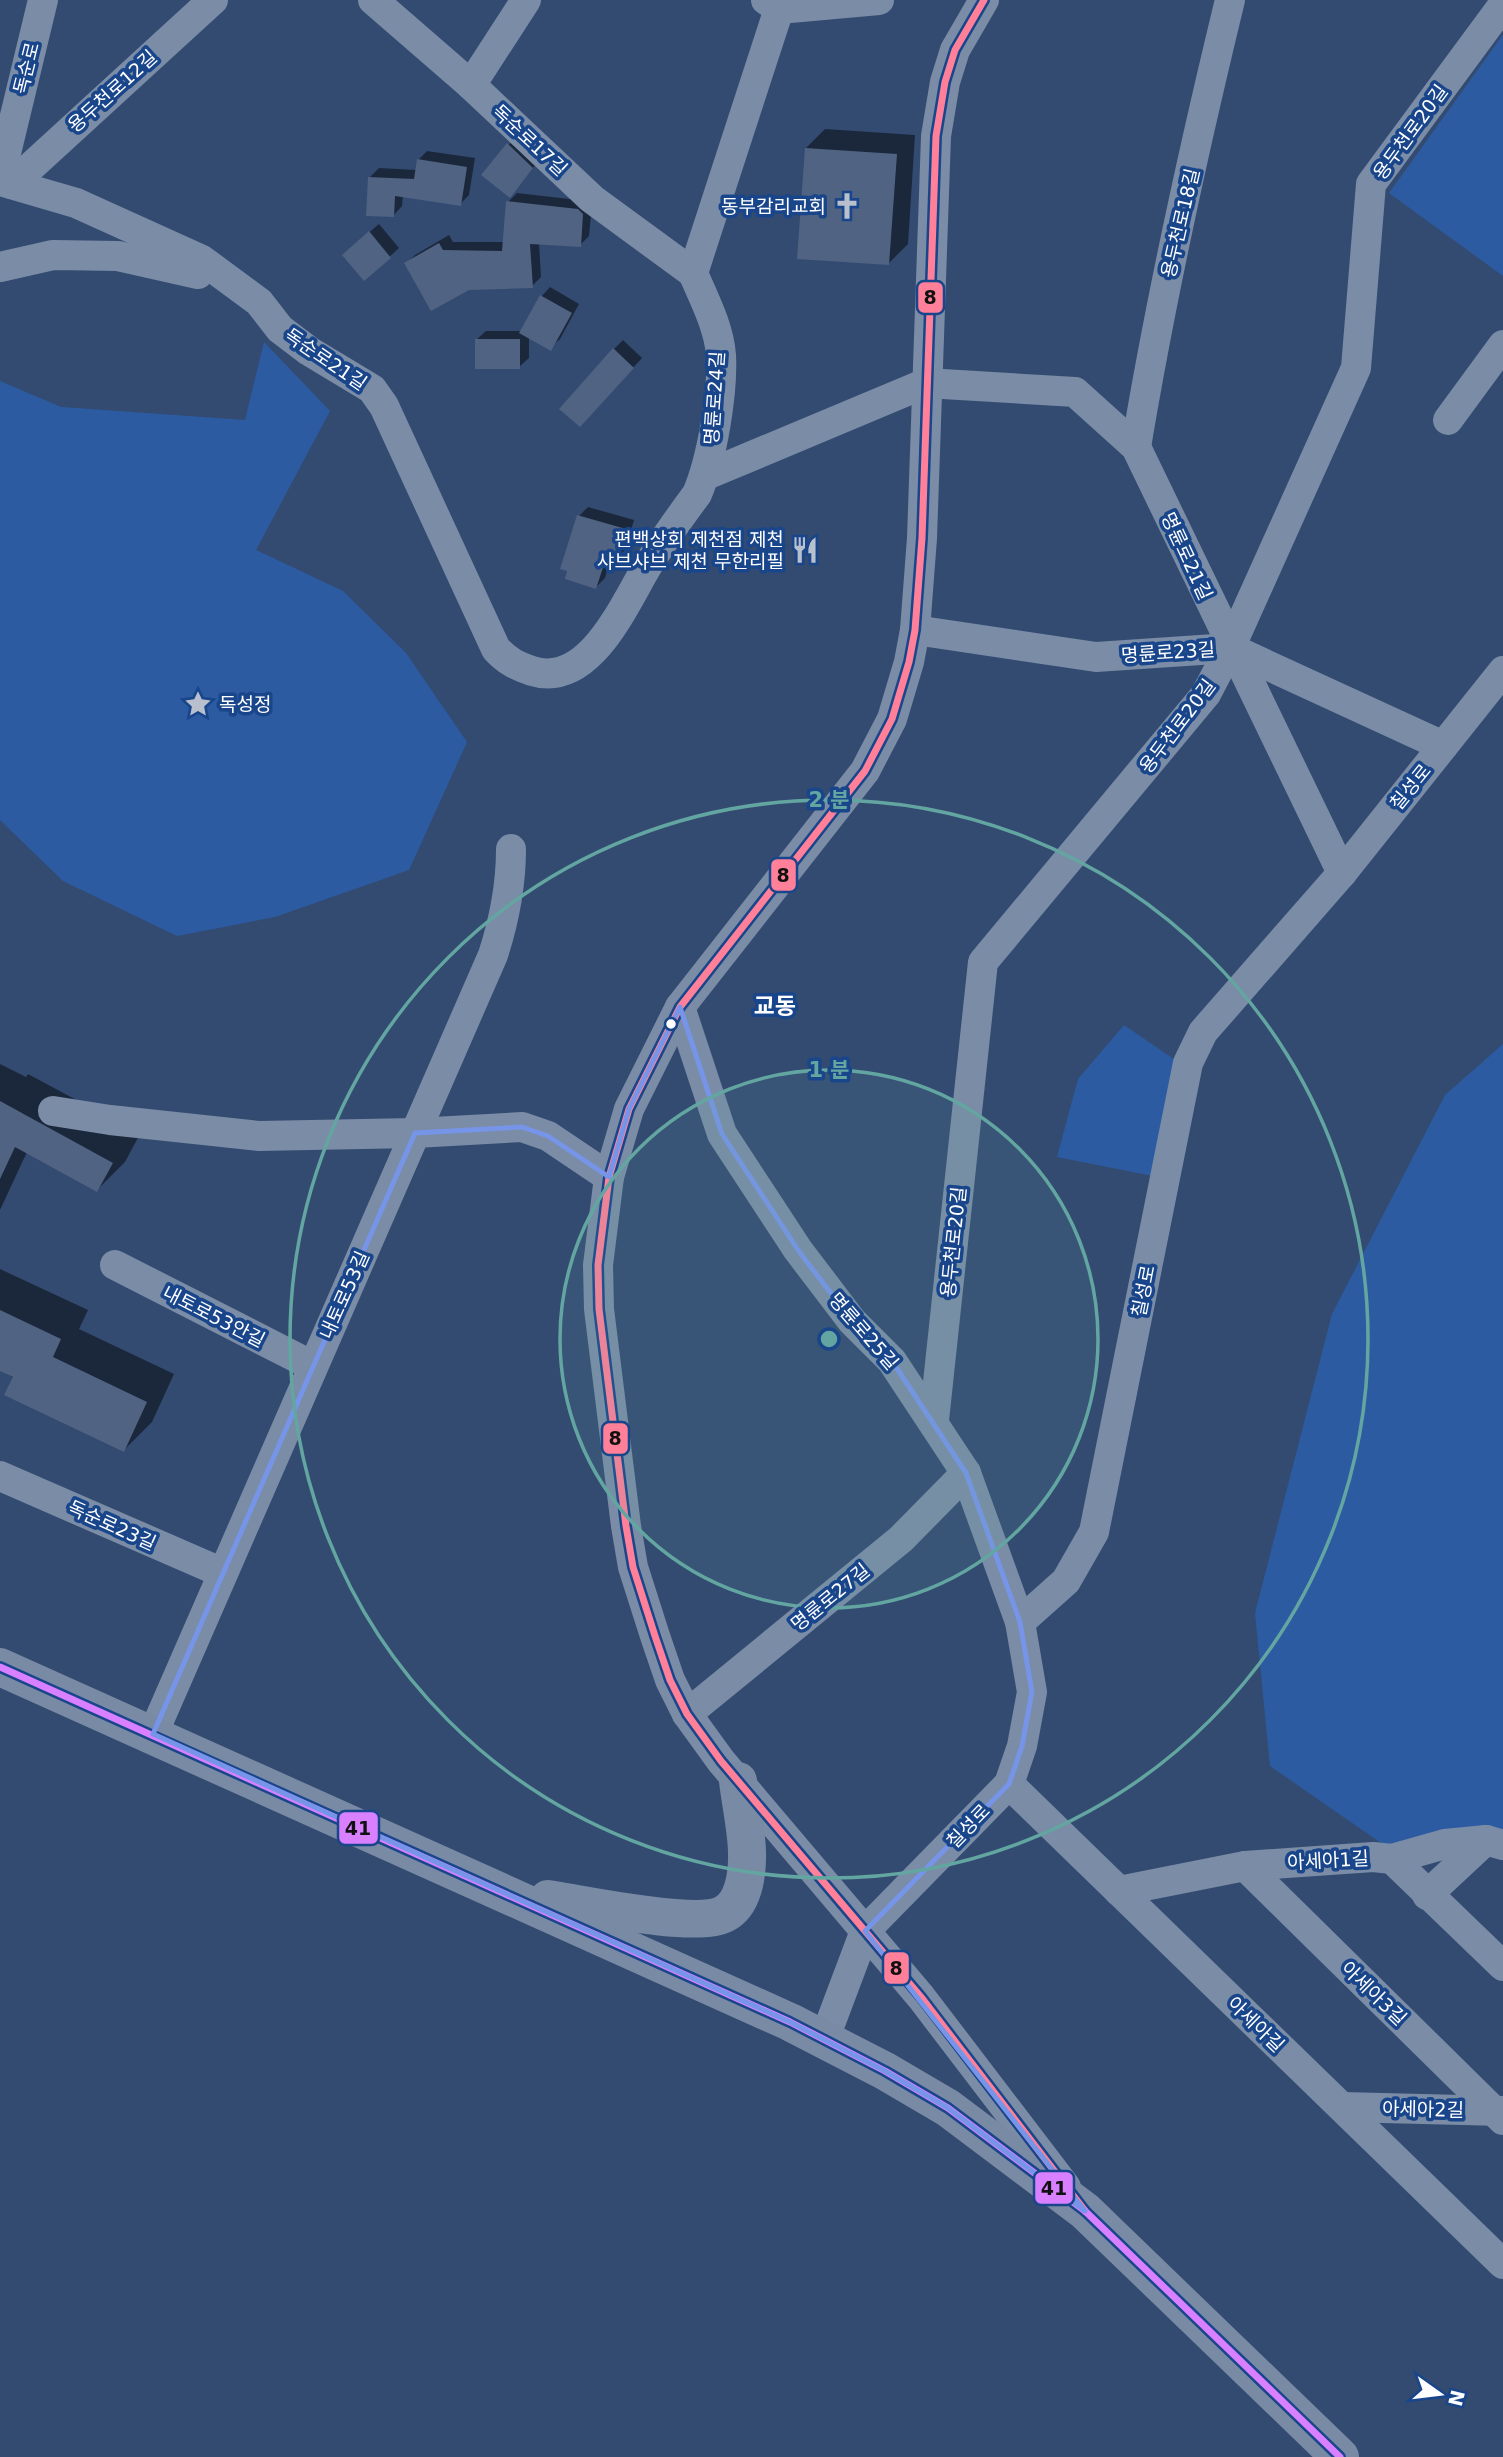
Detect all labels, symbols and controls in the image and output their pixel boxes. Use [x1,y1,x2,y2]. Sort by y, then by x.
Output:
street label: 독순로 [9,40,43,96]
street label: 용두천로12길 [63,45,161,137]
street label: 용두천로20길 [1368,80,1452,184]
street label: 독순로17길 [488,100,572,180]
street label: 용두천로18길 [1157,166,1203,280]
church icon: 동부감리교회 [832,191,862,221]
place label: 동부감리교회 [721,195,826,217]
line badge: 8 [917,281,944,314]
text: 8 [923,286,937,308]
street label: 독순로21길 [281,324,371,394]
street label: 명륜로24길 [700,350,728,446]
street label: 명륜로21길 [1157,509,1217,603]
place label: 편백상회 제천점 제천 샤브샤브 제천 무한리필 [597,528,784,572]
restaurant icon: 편백상회 제천점 제천 샤브샤브 제천 무한리필 [790,535,820,565]
street label: 명륜로23길 [1120,638,1216,666]
street label: 용두천로20길 [1135,675,1219,777]
place icon: 독성정 [183,689,213,719]
place label: 독성정 [219,693,271,715]
street label: 칠성로 [1385,760,1435,814]
text: 2 분 [808,788,850,812]
line badge: 8 [770,858,797,892]
text: 8 [776,864,790,886]
district label: 교동 [754,993,796,1019]
unlabelled marker [664,1017,678,1031]
text: 1 분 [808,1058,850,1082]
street label: 용두천로20길 [936,1185,970,1299]
street label: 내토로53길 [315,1248,373,1342]
street label: 칠성로 [1127,1263,1159,1319]
street label: 내토로53안길 [159,1281,269,1351]
street label: 명륜로25길 [825,1288,903,1374]
centre of rings [817,1327,841,1351]
line badge: 8 [602,1422,629,1455]
text: 8 [608,1427,622,1449]
street label: 독순로23길 [65,1496,159,1554]
street label: 명륜로27길 [787,1559,873,1635]
street label: 칠성로 [942,1799,994,1853]
line badge: 41 [338,1811,379,1845]
text: 41 [345,1817,371,1839]
street label: 아세아1길 [1286,1847,1370,1873]
line badge: 8 [883,1951,910,1985]
text: 8 [889,1957,903,1979]
street label: 아세아3길 [1337,1957,1411,2029]
street label: 아세아길 [1223,1992,1289,2056]
street label: 아세아2길 [1382,2097,1464,2121]
line badge: 41 [1034,2171,1074,2205]
text: 41 [1041,2177,1067,2199]
north arrow [1405,2359,1475,2429]
text: N [1444,2388,1469,2408]

